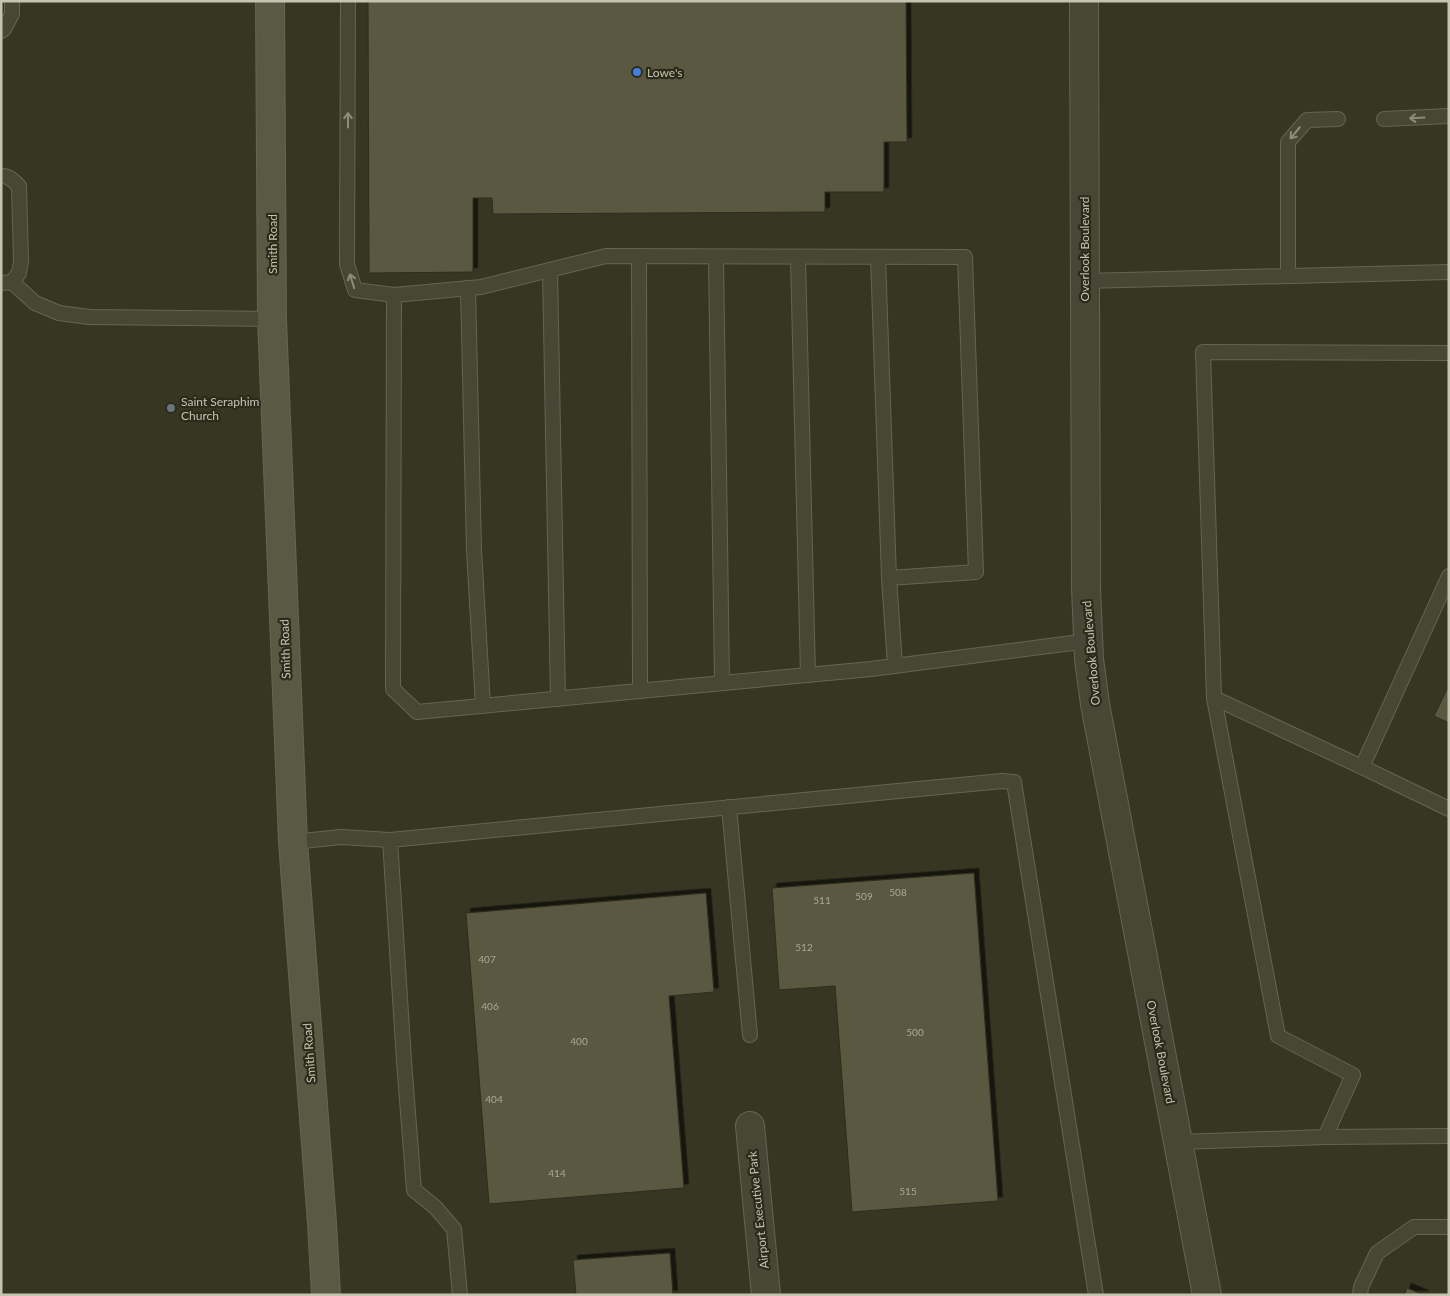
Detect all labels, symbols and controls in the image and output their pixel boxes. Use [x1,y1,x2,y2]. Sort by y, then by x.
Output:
place label: Lowe's [647,65,682,80]
marker: Lowe's [631,66,643,78]
one-way arrow [343,112,352,128]
one-way arrow [1409,113,1425,122]
one-way arrow [1290,127,1301,140]
street label: Overlook Boulevard [1077,197,1092,302]
street label: Smith Road [265,214,280,274]
one-way arrow [347,274,357,290]
place label: Saint Seraphim Church [181,394,260,423]
marker: Saint Seraphim Church [165,402,177,414]
street label: Overlook Boulevard [1079,600,1103,706]
street label: Smith Road [276,619,294,679]
house number: 508 [889,886,907,898]
house number: 509 [855,890,873,902]
house number: 511 [813,894,831,906]
house number: 512 [795,941,813,953]
house number: 407 [478,953,496,965]
street label: Overlook Boulevard [1144,999,1178,1105]
house number: 406 [481,1000,499,1012]
street label: Smith Road [299,1023,319,1083]
house number: 500 [906,1026,924,1038]
house number: 400 [570,1035,588,1047]
house number: 404 [485,1093,503,1105]
street label: Airport Executive Park [744,1150,772,1270]
house number: 414 [548,1167,566,1179]
house number: 515 [899,1185,917,1197]

